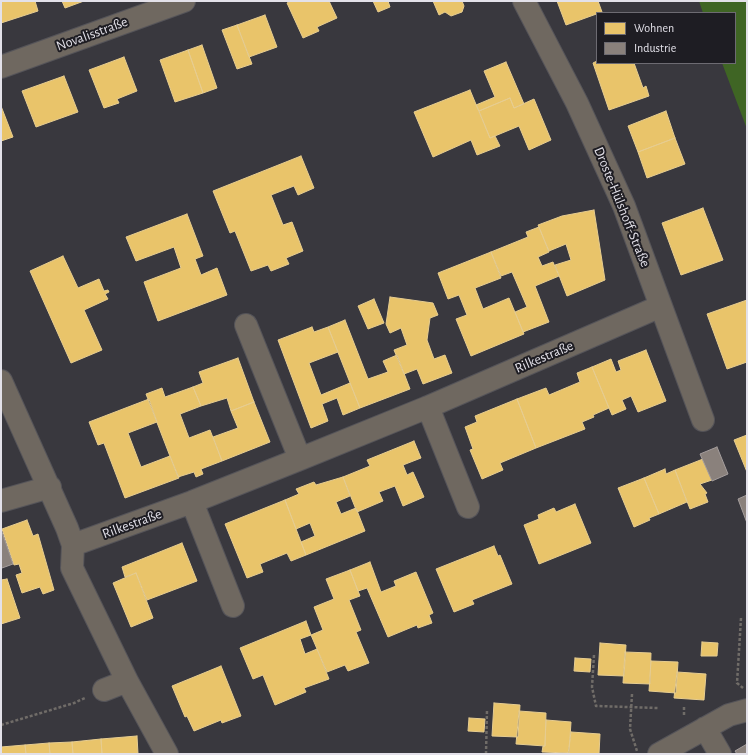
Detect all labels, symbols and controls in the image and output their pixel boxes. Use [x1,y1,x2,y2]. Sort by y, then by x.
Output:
legend [596,12,736,64]
street label: Novalisstraße [54,13,130,55]
text: Wohnen [634,22,674,34]
text: Industrie [634,42,676,54]
street label: Droste-Hülshoff-Straße [590,144,654,270]
street label: Rilkestraße [512,337,576,377]
street label: Rilkestraße [100,506,164,542]

